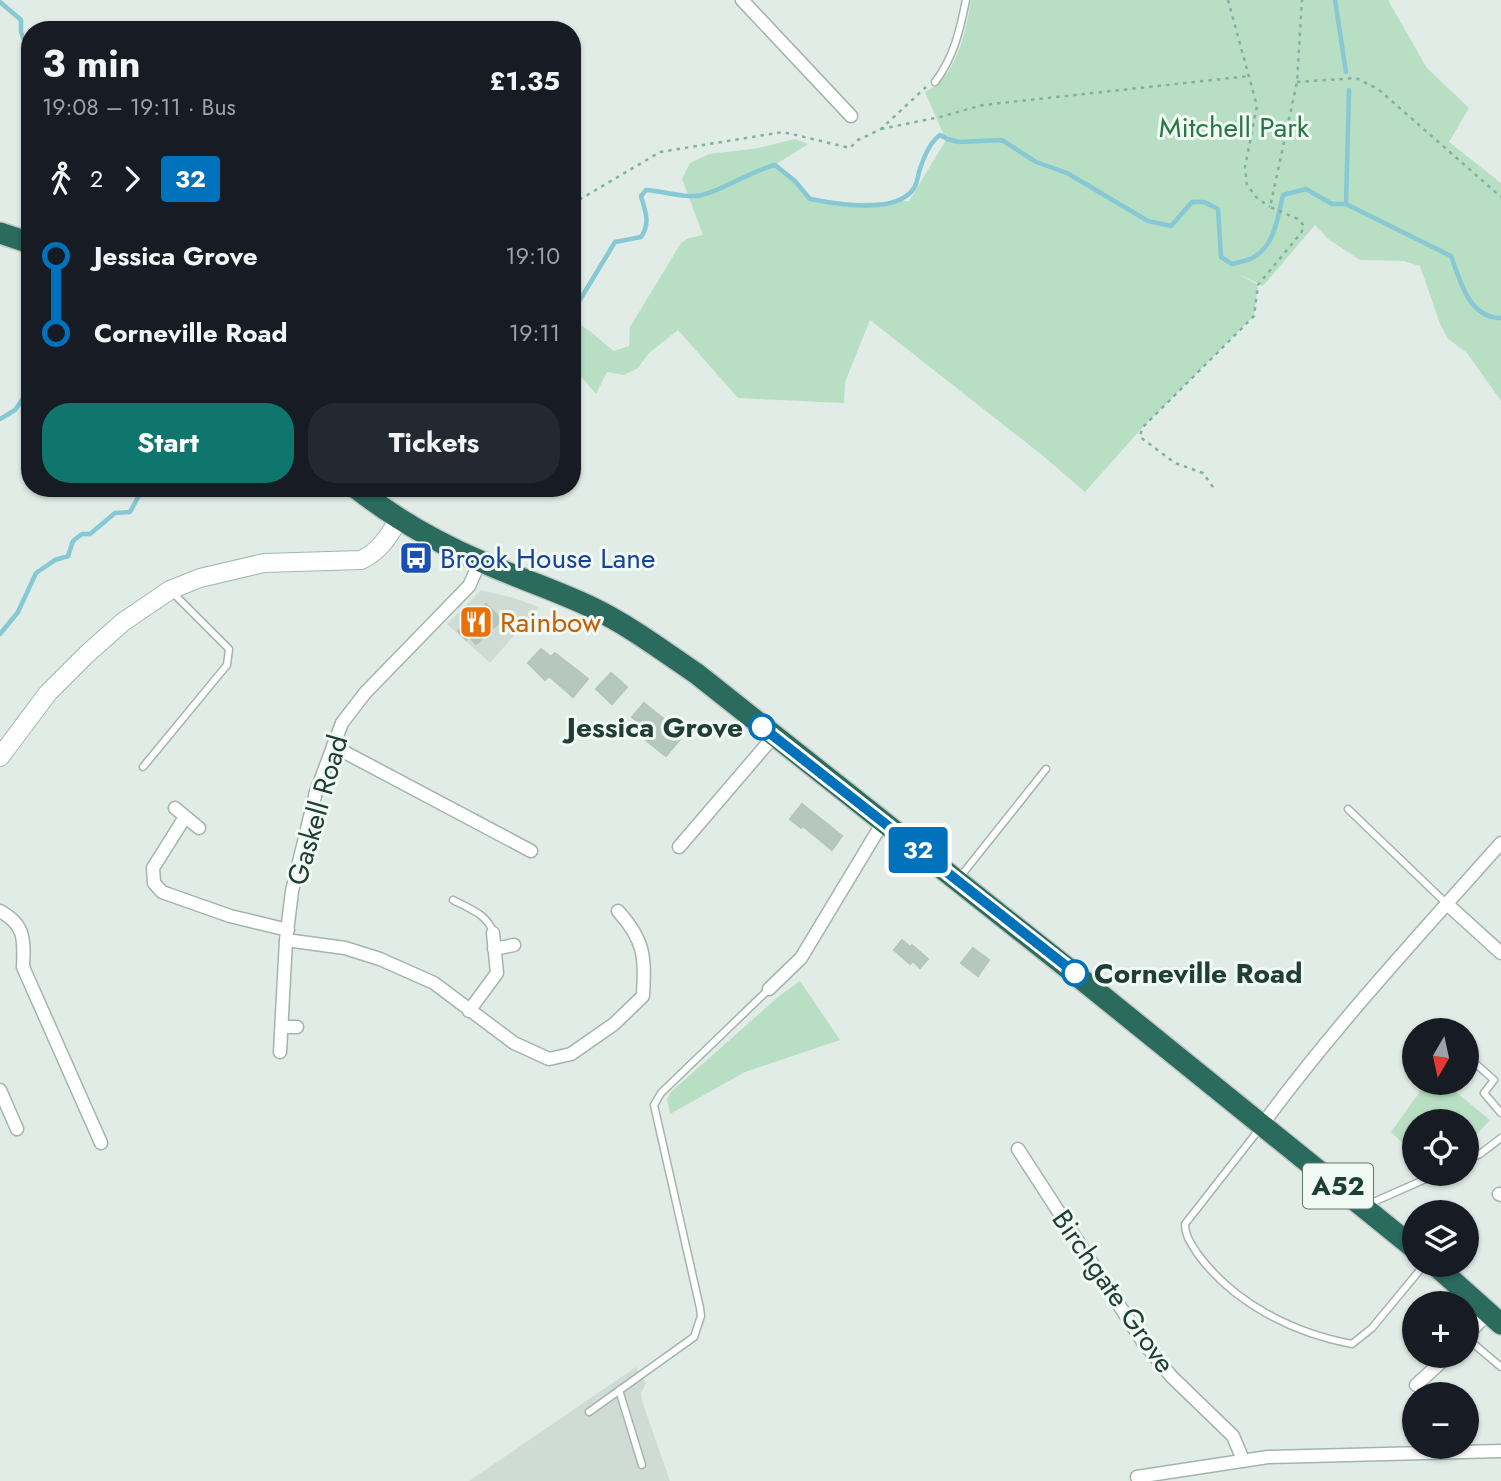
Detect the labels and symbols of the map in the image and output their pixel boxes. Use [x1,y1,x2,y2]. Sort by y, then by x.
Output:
park label: Mitchell Park [1159,107,1310,148]
place label: Brook House Lane [440,538,655,579]
bus stop icon: Brook House Lane [397,539,435,577]
place label: Rainbow [500,602,601,643]
restaurant icon: Rainbow [457,603,495,641]
place label: Jessica Grove [562,707,743,748]
marker: Jessica Grove [749,714,775,740]
street label: Gaskell Road [276,730,358,890]
line badge: 32 [886,827,950,873]
place label: Corneville Road [1094,953,1302,994]
marker: Corneville Road [1062,960,1088,986]
north arrow [1402,1018,1479,1096]
road number: A52 [1303,1163,1373,1208]
street label: Birchgate Grove [1042,1201,1185,1381]

